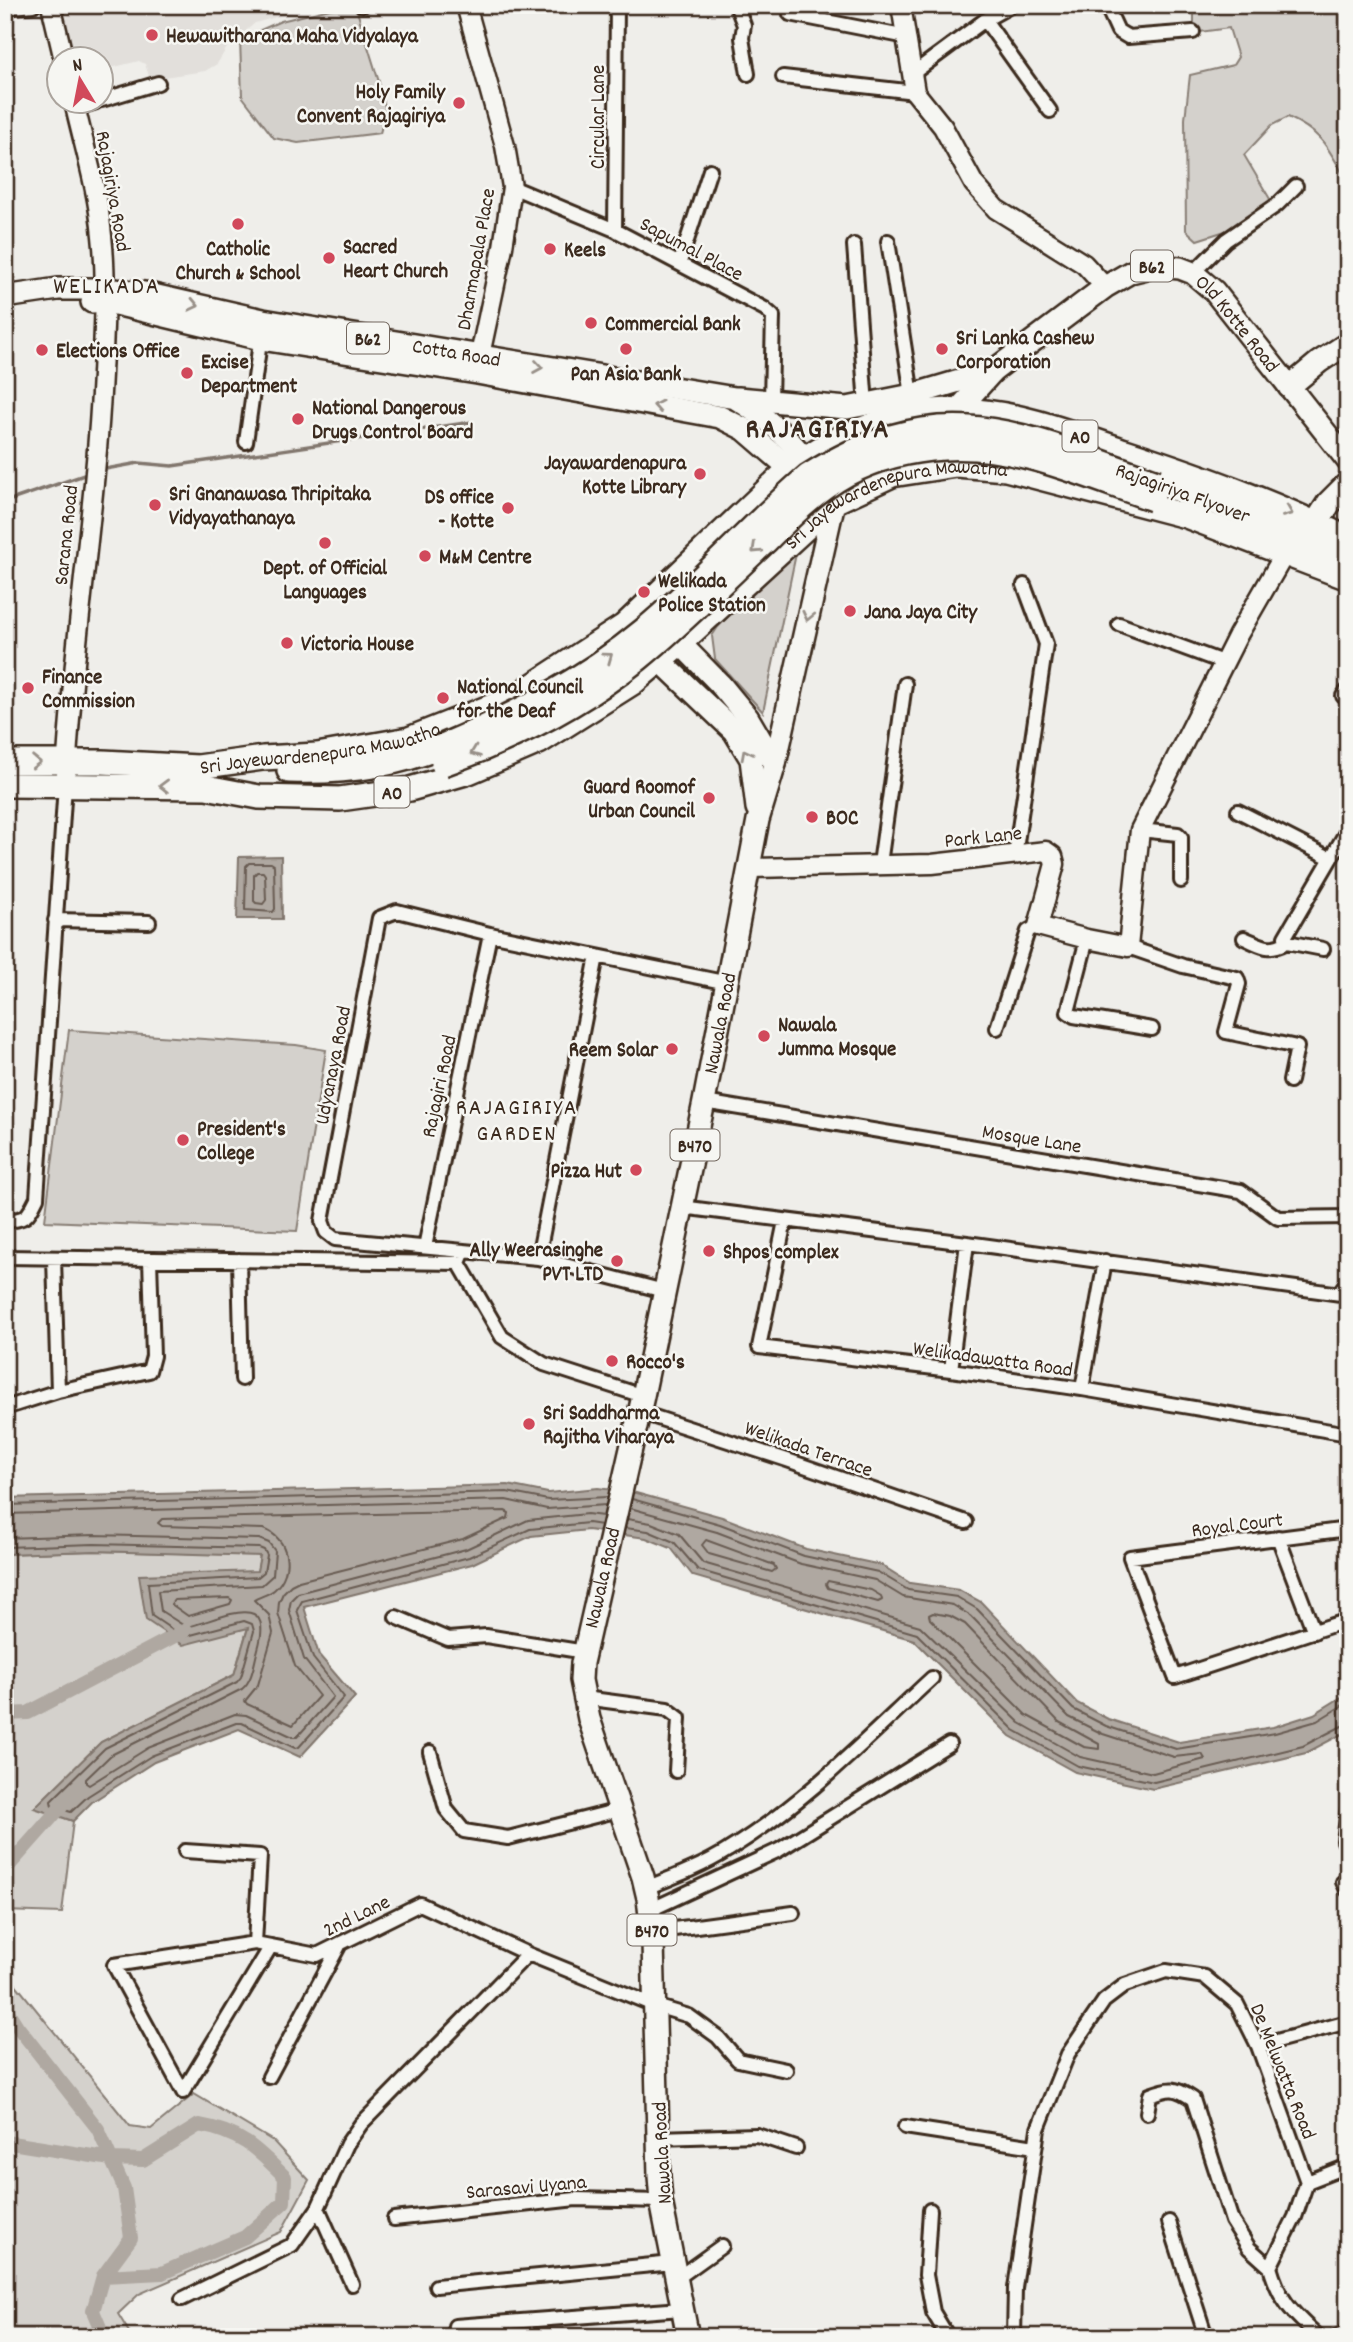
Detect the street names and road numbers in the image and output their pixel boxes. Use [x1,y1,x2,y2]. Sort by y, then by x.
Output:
street label: Circular Lane [585,65,615,169]
street label: Rajagiriya Road [86,129,136,254]
street label: Dharmapala Place [451,186,505,333]
street label: Sapumal Place [633,211,748,291]
road number: B62 [1131,250,1173,282]
street label: Old Kotte Road [1187,269,1285,380]
road number: B62 [347,322,389,354]
street label: Cotta Road [410,333,503,377]
road number: A0 [1062,420,1098,452]
street label: Sri Jayewardenepura Mawatha [779,453,1010,558]
street label: Rajagiriya Flyover [1110,457,1254,533]
street label: Sarana Road [48,484,88,587]
street label: Sri Jayewardenepura Mawatha [198,715,447,785]
road number: A0 [374,776,410,807]
street label: Park Lane [943,820,1024,858]
street label: Nawala Road [698,970,746,1077]
street label: Udyanaya Road [309,1004,361,1127]
street label: Rajagiri Road [415,1033,466,1141]
street label: Mosque Lane [980,1118,1083,1164]
road number: B470 [670,1130,720,1161]
street label: Welikadawatta Road [911,1335,1074,1387]
street label: Welikada Terrace [740,1415,876,1487]
street label: Royal Court [1190,1506,1285,1547]
street label: Nawala Road [578,1525,630,1632]
street label: 2nd Lane [319,1889,396,1947]
road number: B470 [628,1914,676,1946]
street label: De Melwatta Road [1240,2000,1322,2145]
street label: Nawala Road [646,2101,682,2205]
street label: Sarasavi Uyana [465,2169,589,2209]

